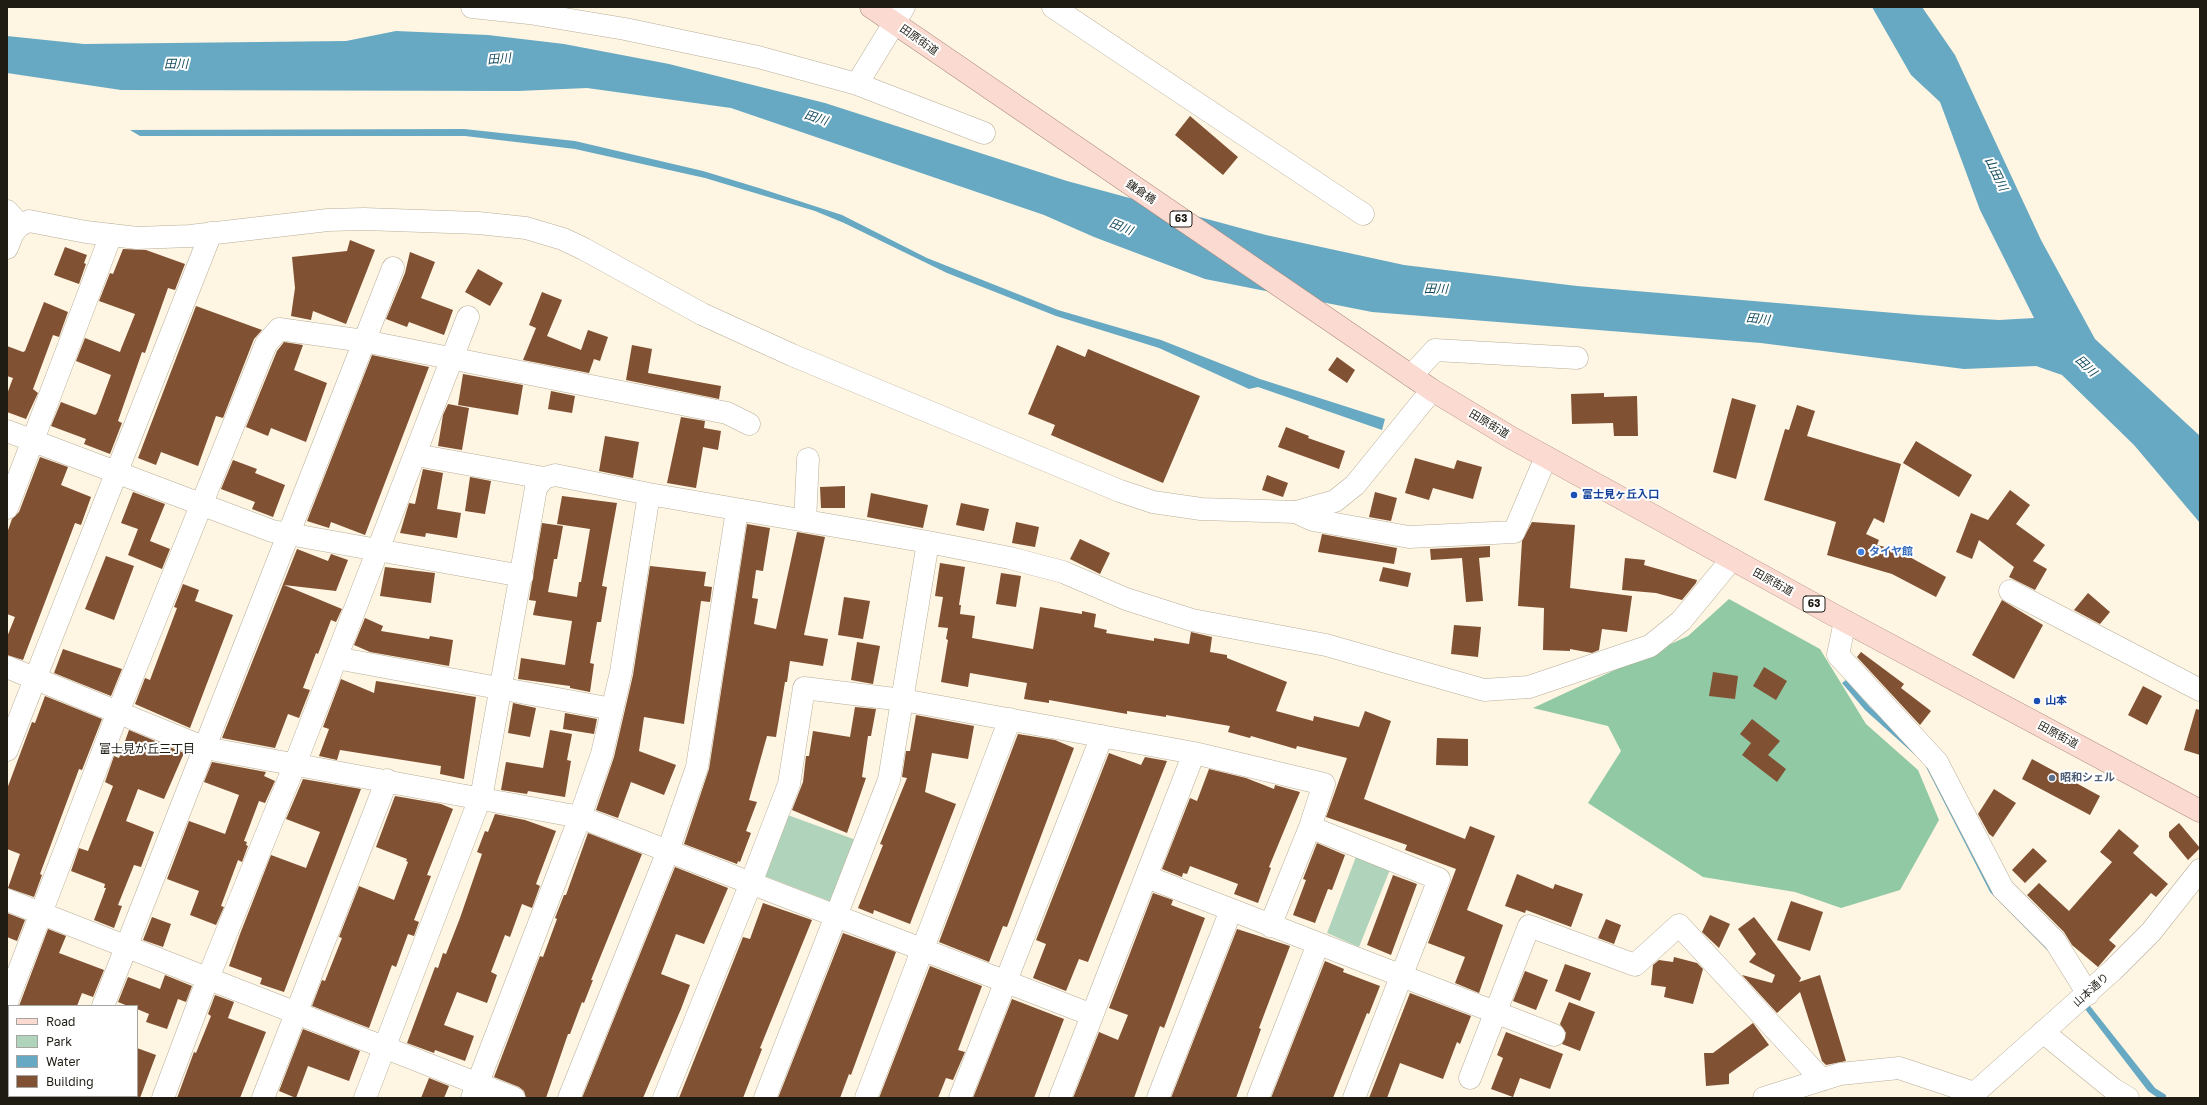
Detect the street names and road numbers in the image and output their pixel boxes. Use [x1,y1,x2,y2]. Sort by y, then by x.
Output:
street label: 田原街道 [897,22,941,58]
street label: 鎌倉橋 [1124,177,1158,207]
road number: 63 [1170,211,1192,227]
street label: 田原街道 [1467,407,1511,441]
street label: 田原街道 [1751,566,1795,598]
road number: 63 [1803,596,1825,612]
street label: 田原街道 [2035,719,2081,751]
street label: 山本通り [2070,970,2112,1010]

